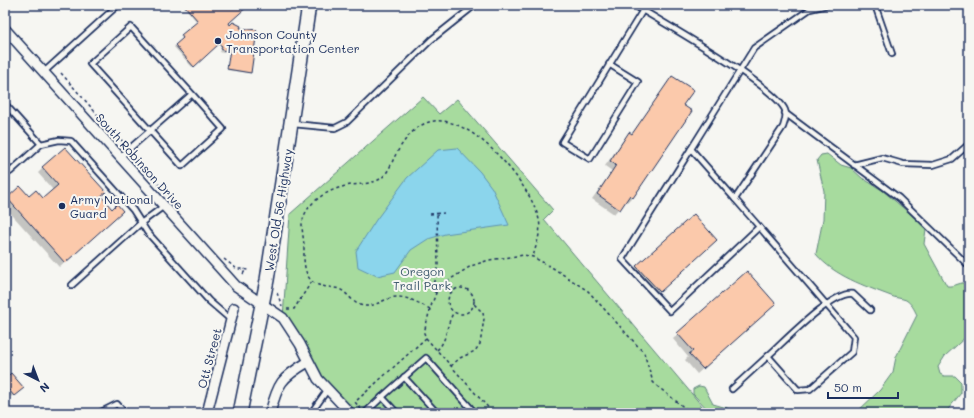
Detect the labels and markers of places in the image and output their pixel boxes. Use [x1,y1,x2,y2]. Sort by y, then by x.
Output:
place label: Johnson County Transportation Center [226,26,360,56]
marker: Johnson County Transportation Center [213,36,223,46]
place label: Army National Guard [70,191,154,221]
marker: Army National Guard [57,201,67,211]

